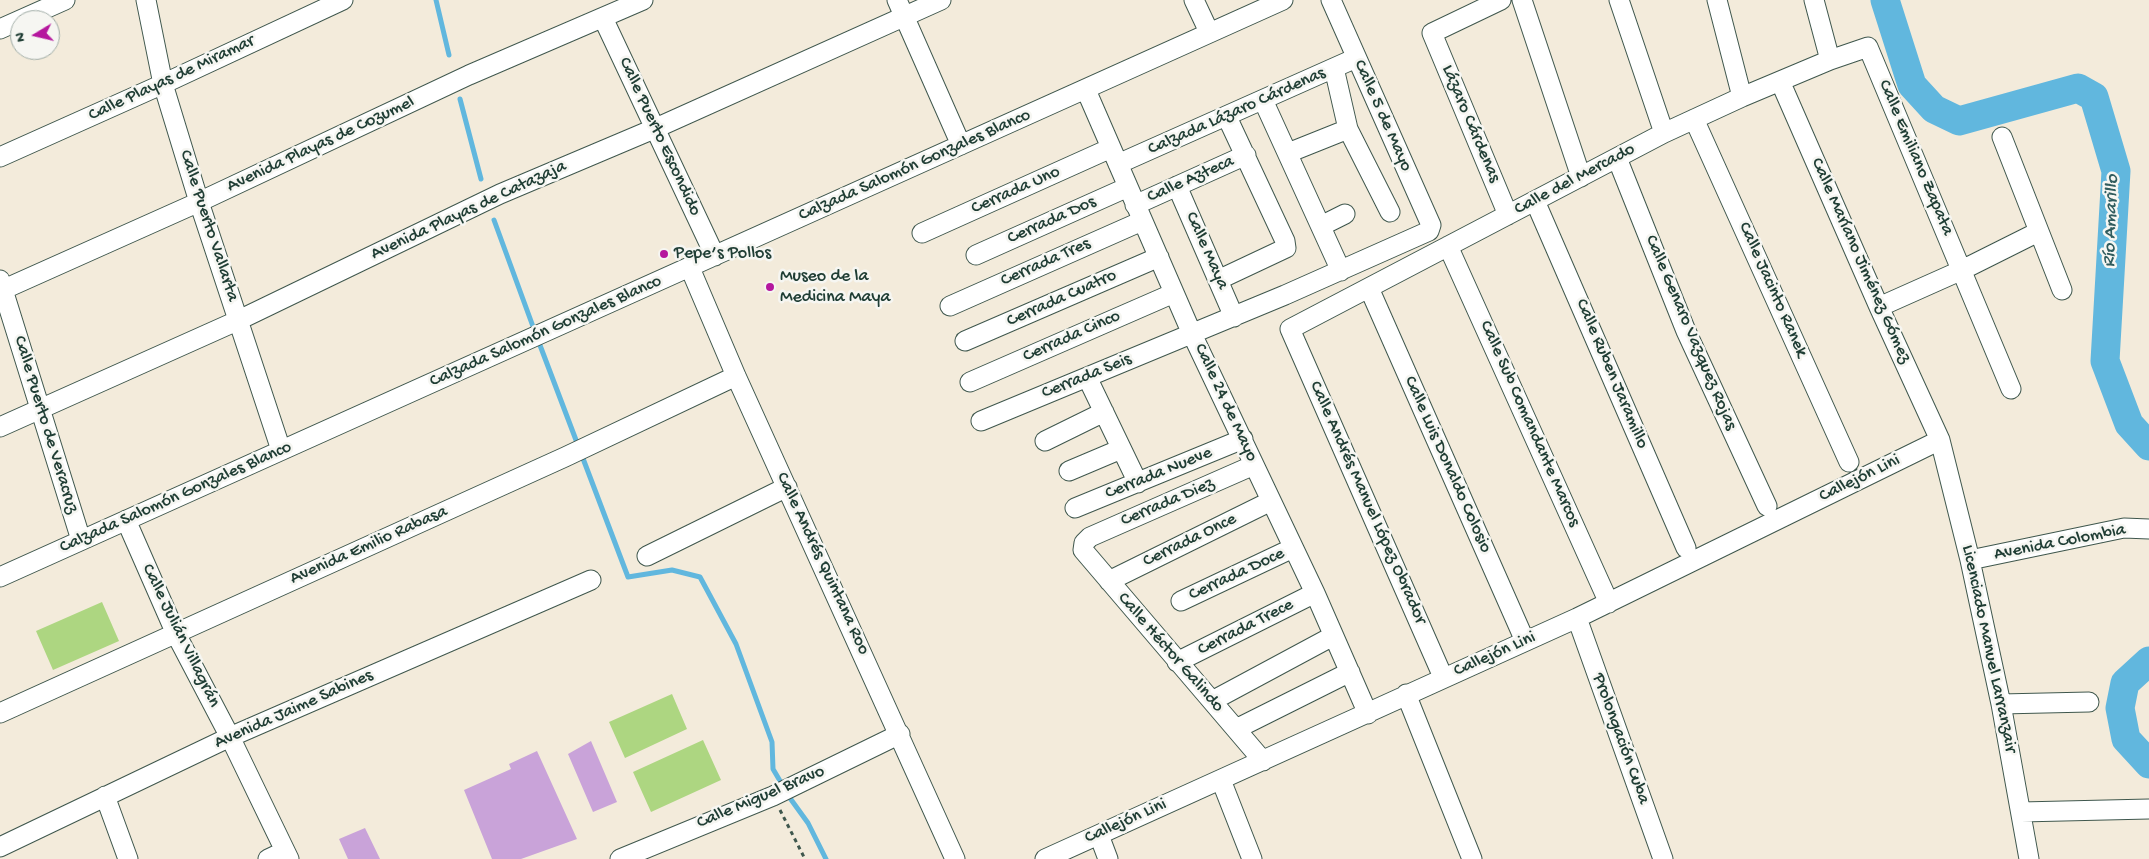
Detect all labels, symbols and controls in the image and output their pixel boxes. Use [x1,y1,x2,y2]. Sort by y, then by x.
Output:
north arrow [10,10,60,60]
text: N [12,31,30,43]
street label: Calle Playas de Miramar [85,31,259,127]
street label: Calle Puerto Escondido [613,54,705,220]
street label: Calle 5 de Mayo [1348,57,1416,175]
street label: Lázaro Cárdenas [1436,62,1504,186]
street label: Calzada Lázaro Cárdenas [1145,63,1329,161]
street label: Calle Emiliano Zapata [1872,77,1958,239]
street label: Avenida Playas de Cozumel [224,92,418,198]
street label: Calzada Salomón Gonzales Blanco [796,105,1034,227]
street label: Calle del Mercado [1511,139,1639,221]
street label: Calle Puerto Vallarta [173,148,243,304]
street label: Calle Azteca [1144,151,1238,209]
street label: Calle Maríano Jiménez Gómez [1805,155,1915,367]
street label: Avenida Playas de Catazaja [368,156,570,266]
street label: Cerrada Uno [968,162,1064,220]
water label: Río Amarillo [2099,174,2125,268]
street label: Cerrada Dos [1005,192,1099,250]
street label: Calle Maya [1179,209,1233,293]
street label: Calle Jacinto Ranek [1733,219,1811,361]
street label: Calle Genaro Vazquez Rojas [1639,232,1741,434]
street label: Cerrada Tres [998,234,1094,292]
place label: Pepe’s Pollos [674,243,771,265]
marker: Pepe’s Pollos [658,248,670,260]
street label: Cerrada Cuatro [1004,265,1120,333]
place label: Museo de la Medicina Maya [780,266,890,308]
street label: Calzada Salomón Gonzales Blanco [427,271,665,393]
marker: Museo de la Medicina Maya [764,281,776,293]
street label: Calle Ruben Jaramillo [1570,296,1652,452]
street label: Cerrada Cinco [1020,306,1124,368]
street label: Calle Sub Comandante Marcos [1474,318,1584,530]
street label: Calle Puerto de Veracruz [8,333,82,517]
street label: Calle 24 de Mayo [1188,341,1262,465]
street label: Cerrada Seis [1039,349,1135,405]
street label: Calle Luis Donaldo Colosio [1398,373,1496,557]
street label: Calle Andrés Manuel López Obrador [1303,378,1431,628]
street label: Calzada Salomón Gonzales Blanco [57,437,295,559]
street label: Cerrada Nueve [1102,443,1216,505]
street label: Callejón Lini [1816,450,1904,508]
street label: Calle Andrés Quintana Roo [770,469,874,659]
street label: Cerrada Diez [1118,474,1218,532]
street label: Avenida Emilio Rabasa [287,502,451,590]
street label: Cerrada Once [1140,509,1240,573]
street label: Avenida Colombia [1992,520,2128,566]
street label: Cerrada Doce [1186,543,1288,607]
street label: Licenciado Manuel Larranzair [1955,543,2021,755]
street label: Calle Julián Villagrán [136,561,224,711]
street label: Calle Héctor Galindo [1112,589,1228,717]
street label: Cerrada Trece [1195,595,1297,661]
street label: Callejón Lini [1451,627,1539,683]
street label: Avenida Jaime Sabines [211,665,377,755]
street label: Prolongación Cuba [1586,671,1654,807]
street label: Calle Miguel Bravo [694,761,828,835]
street label: Callejón Lini [1082,794,1170,850]

